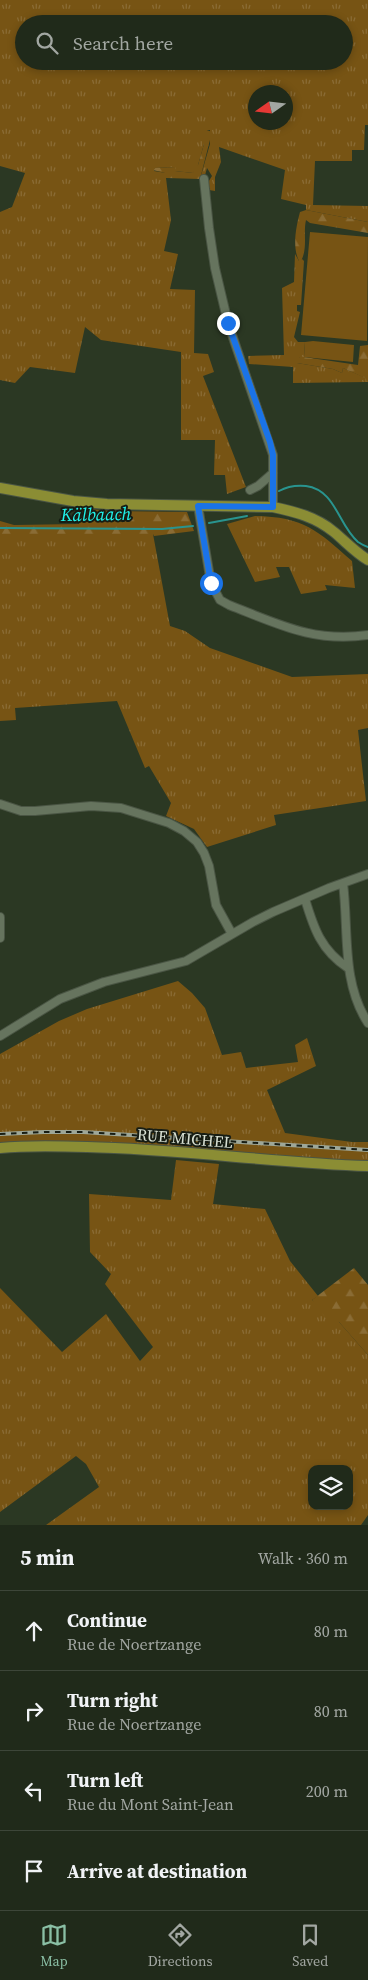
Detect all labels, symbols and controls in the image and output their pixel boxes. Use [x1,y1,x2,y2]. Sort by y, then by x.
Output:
search box [15,15,353,70]
icon: search [33,29,61,57]
text: Search here [73,30,173,56]
north arrow [248,85,293,130]
route end [217,312,240,335]
water label: Kälbaach [59,501,132,527]
route start [200,572,223,595]
street label: RUE MICHEL [136,1123,234,1153]
map controls [308,1465,353,1510]
button: layers [308,1465,353,1510]
text: 5 min [20,1543,75,1572]
text: Walk · 360 m [258,1547,348,1569]
text: Continue [67,1607,147,1633]
icon: ahead [20,1617,48,1645]
text: 80 m [314,1620,348,1642]
text: Rue de Noertzange [67,1633,201,1655]
text: Turn right [67,1687,158,1713]
icon: right [20,1697,48,1725]
text: 80 m [314,1700,348,1722]
text: Rue de Noertzange [67,1713,201,1735]
text: Turn left [67,1767,143,1793]
icon: left [20,1777,48,1805]
text: 200 m [306,1780,348,1802]
text: Rue du Mont Saint-Jean [67,1793,234,1815]
icon: arrive [20,1857,48,1885]
text: Arrive at destination [67,1858,247,1884]
tab: Map [40,1921,68,1971]
tab: Directions [148,1921,212,1971]
tab: Saved [292,1921,328,1971]

